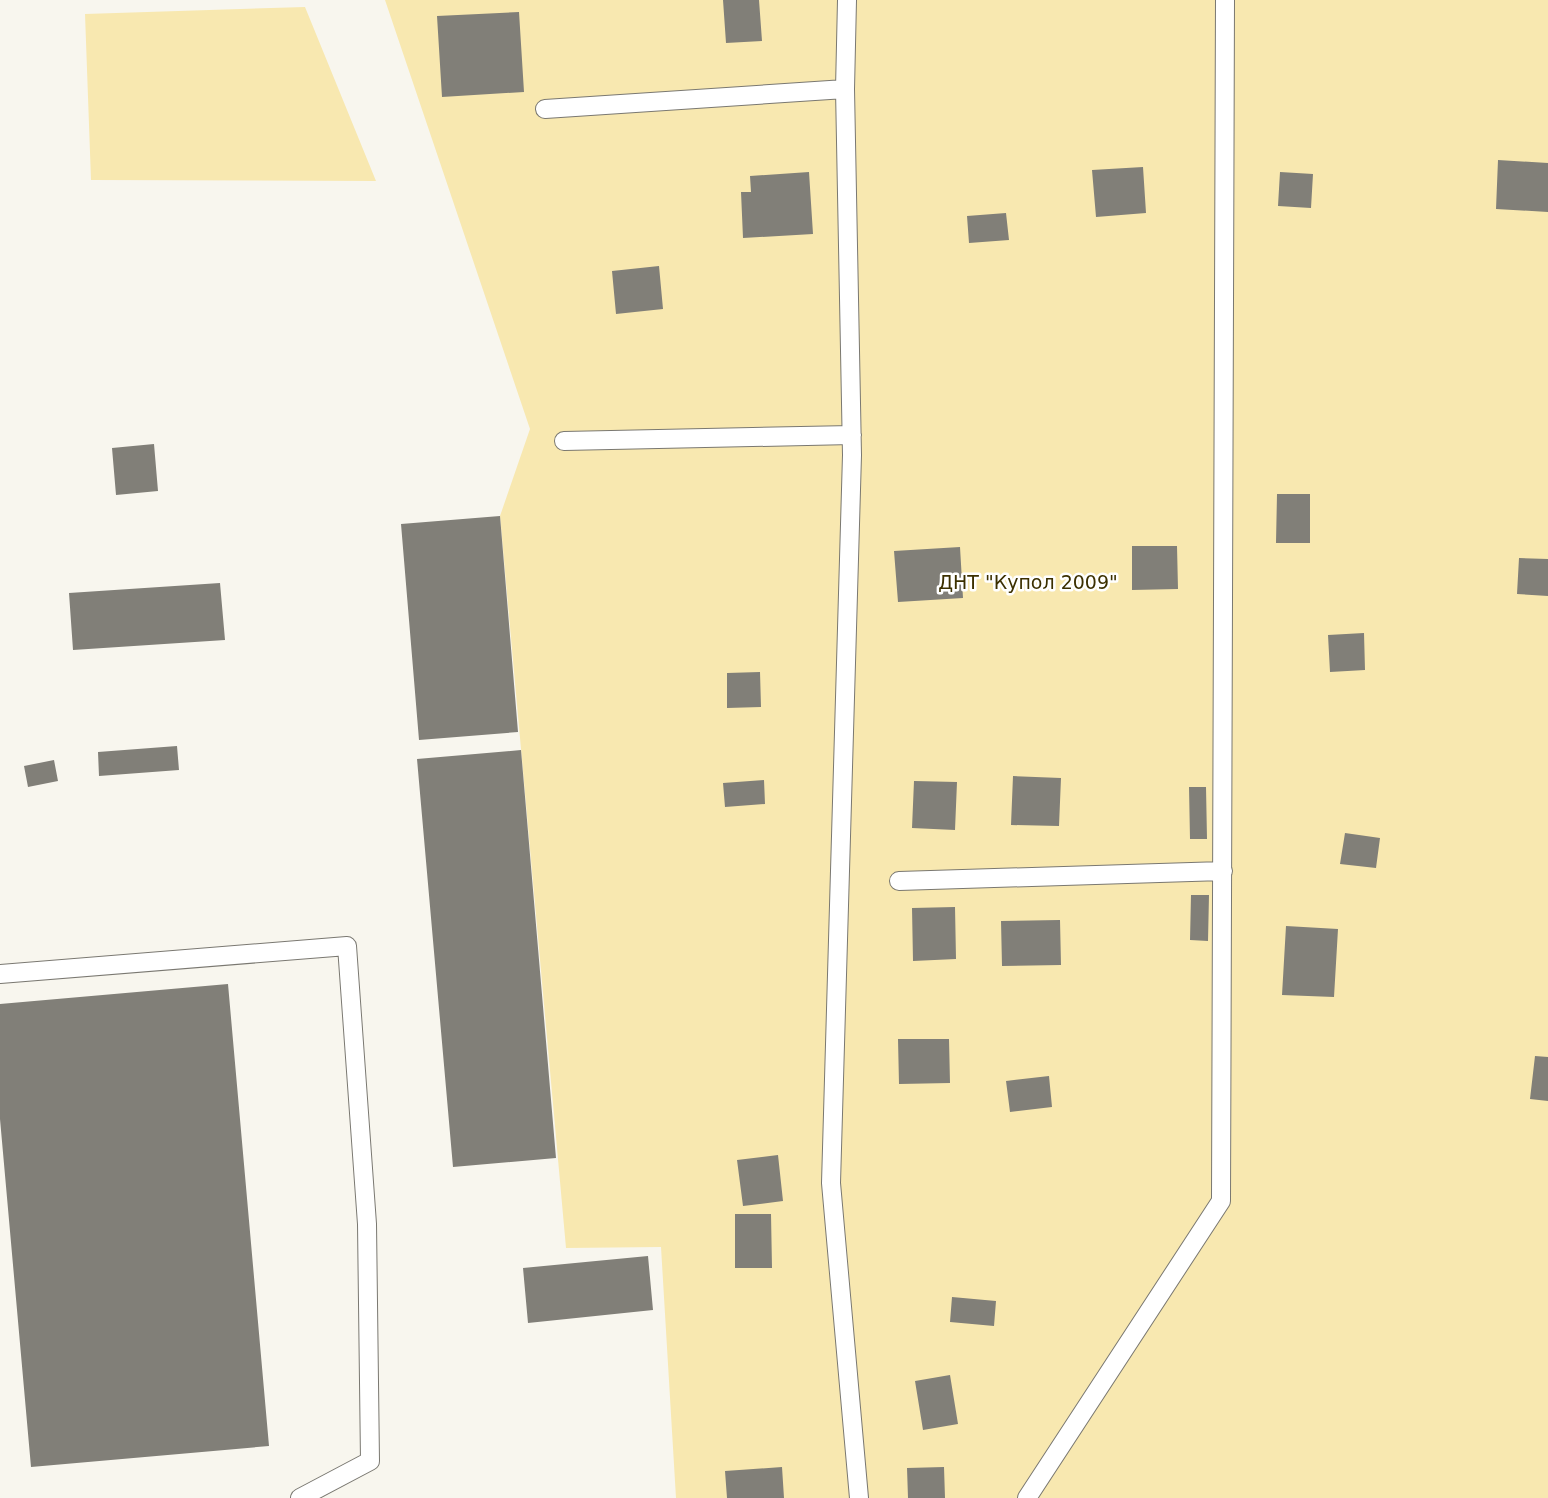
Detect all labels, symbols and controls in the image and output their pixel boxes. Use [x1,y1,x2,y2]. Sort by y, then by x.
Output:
park label: ДНТ "Купол 2009" [938,571,1118,593]

